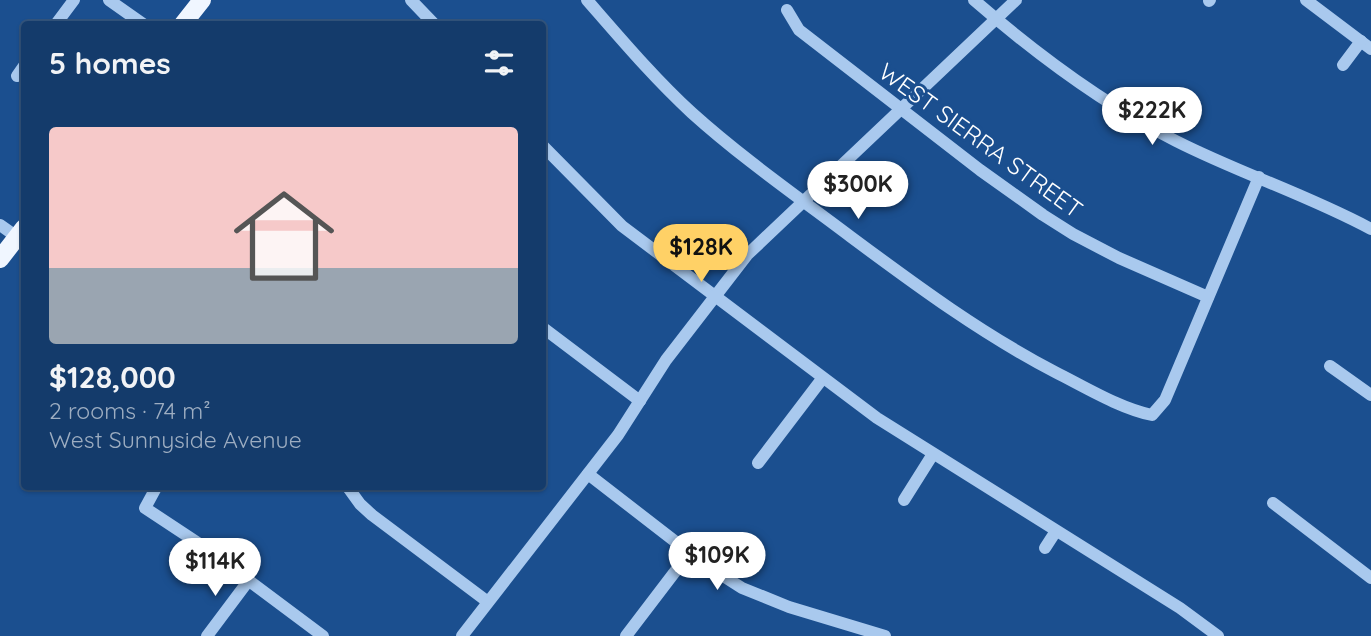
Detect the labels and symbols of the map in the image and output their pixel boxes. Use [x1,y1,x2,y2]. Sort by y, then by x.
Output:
street label: WEST SIERRA STREET [873,56,1089,224]
pin: $222K [1103,88,1201,147]
pin: $300K [809,162,907,221]
pin: $128K [652,224,750,284]
pin: $109K [668,532,766,592]
pin: $114K [166,538,264,598]

